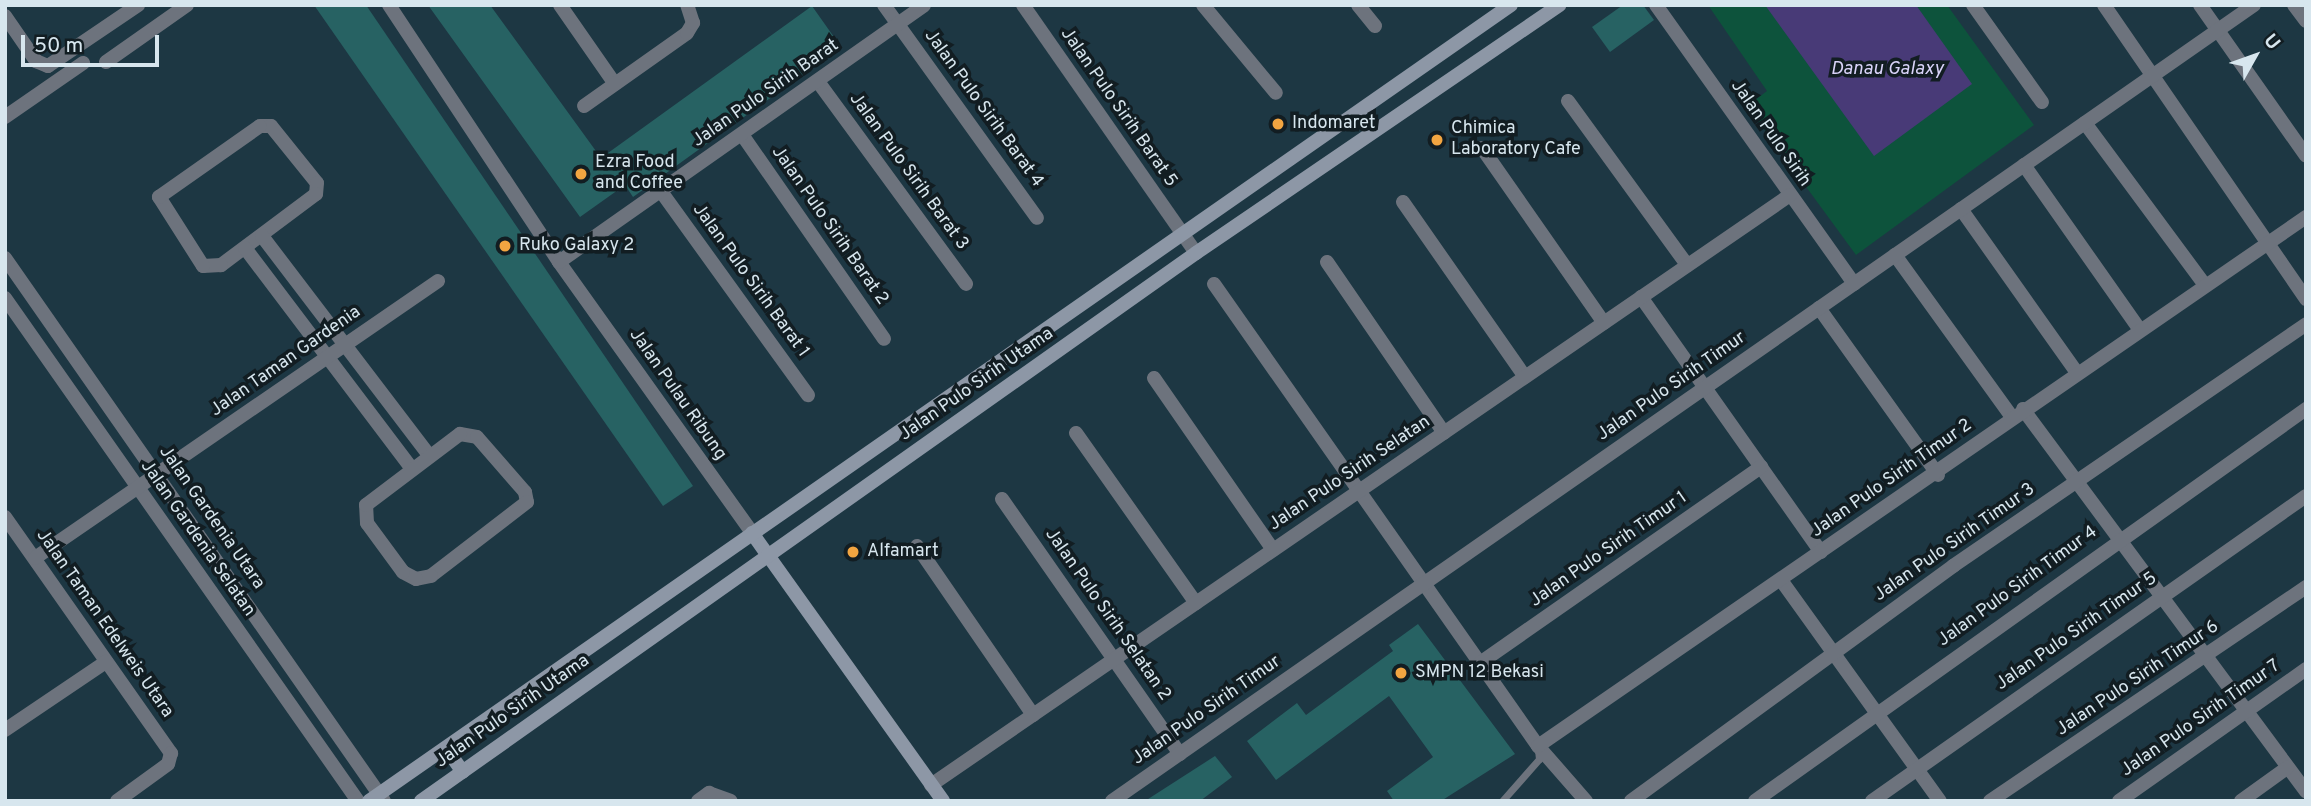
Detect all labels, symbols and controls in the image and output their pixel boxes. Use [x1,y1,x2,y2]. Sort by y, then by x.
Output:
scale bar [24,21,163,65]
north arrow [2220,21,2290,91]
street label: Jalan Pulo Sirih Barat 5 [1055,24,1181,192]
street label: Jalan Pulo Sirih Barat 4 [919,26,1047,192]
text: U [2258,30,2285,55]
text: 50 m [34,33,83,60]
street label: Jalan Pulo Sirih Barat [689,35,843,153]
water label: Danau Galaxy [1830,59,1944,81]
street label: Jalan Pulo Sirih [1725,77,1815,191]
street label: Jalan Pulo Sirih Barat 3 [844,89,972,255]
place label: Indomaret [1292,113,1375,135]
marker: Indomaret [1270,116,1286,132]
place label: Chimica Laboratory Cafe [1451,119,1581,162]
marker: Chimica Laboratory Cafe [1429,132,1445,148]
street label: Jalan Pulo Sirih Barat 2 [766,142,892,310]
place label: Ezra Food and Coffee [595,153,683,196]
marker: Ezra Food and Coffee [573,166,589,182]
street label: Jalan Pulo Sirih Barat 1 [687,200,813,362]
place label: Ruko Galaxy 2 [519,235,634,257]
marker: Ruko Galaxy 2 [497,238,513,254]
street label: Jalan Taman Gardenia [206,302,366,422]
street label: Jalan Pulo Sirih Utama [896,324,1058,446]
street label: Jalan Pulau Ribung [624,325,730,465]
street label: Jalan Pulo Sirih Timur [1593,327,1751,447]
street label: Jalan Pulo Sirih Selatan [1265,412,1435,536]
street label: Jalan Pulo Sirih Timur 2 [1807,415,1977,543]
street label: Jalan Gardenia Utara [153,442,269,594]
street label: Jalan Gardenia Selatan [135,457,259,621]
street label: Jalan Pulo Sirih Timur 3 [1870,479,2040,607]
street label: Jalan Pulo Sirih Timur 1 [1526,487,1692,613]
street label: Jalan Pulo Sirih Timur 4 [1934,522,2102,652]
street label: Jalan Taman Edelweis Utara [30,525,178,723]
street label: Jalan Pulo Sirih Selatan 2 [1039,525,1175,705]
place label: Alfamart [867,541,939,563]
marker: Alfamart [845,544,861,560]
street label: Jalan Pulo Sirih Timur 5 [1992,568,2162,696]
street label: Jalan Pulo Sirih Timur 6 [2052,616,2224,742]
street label: Jalan Pulo Sirih Utama [432,651,594,773]
street label: Jalan Pulo Sirih Timur [1128,651,1286,771]
street label: Jalan Pulo Sirih Timur 7 [2117,655,2285,783]
place label: SMPN 12 Bekasi [1415,662,1544,684]
marker: SMPN 12 Bekasi [1393,665,1409,681]

